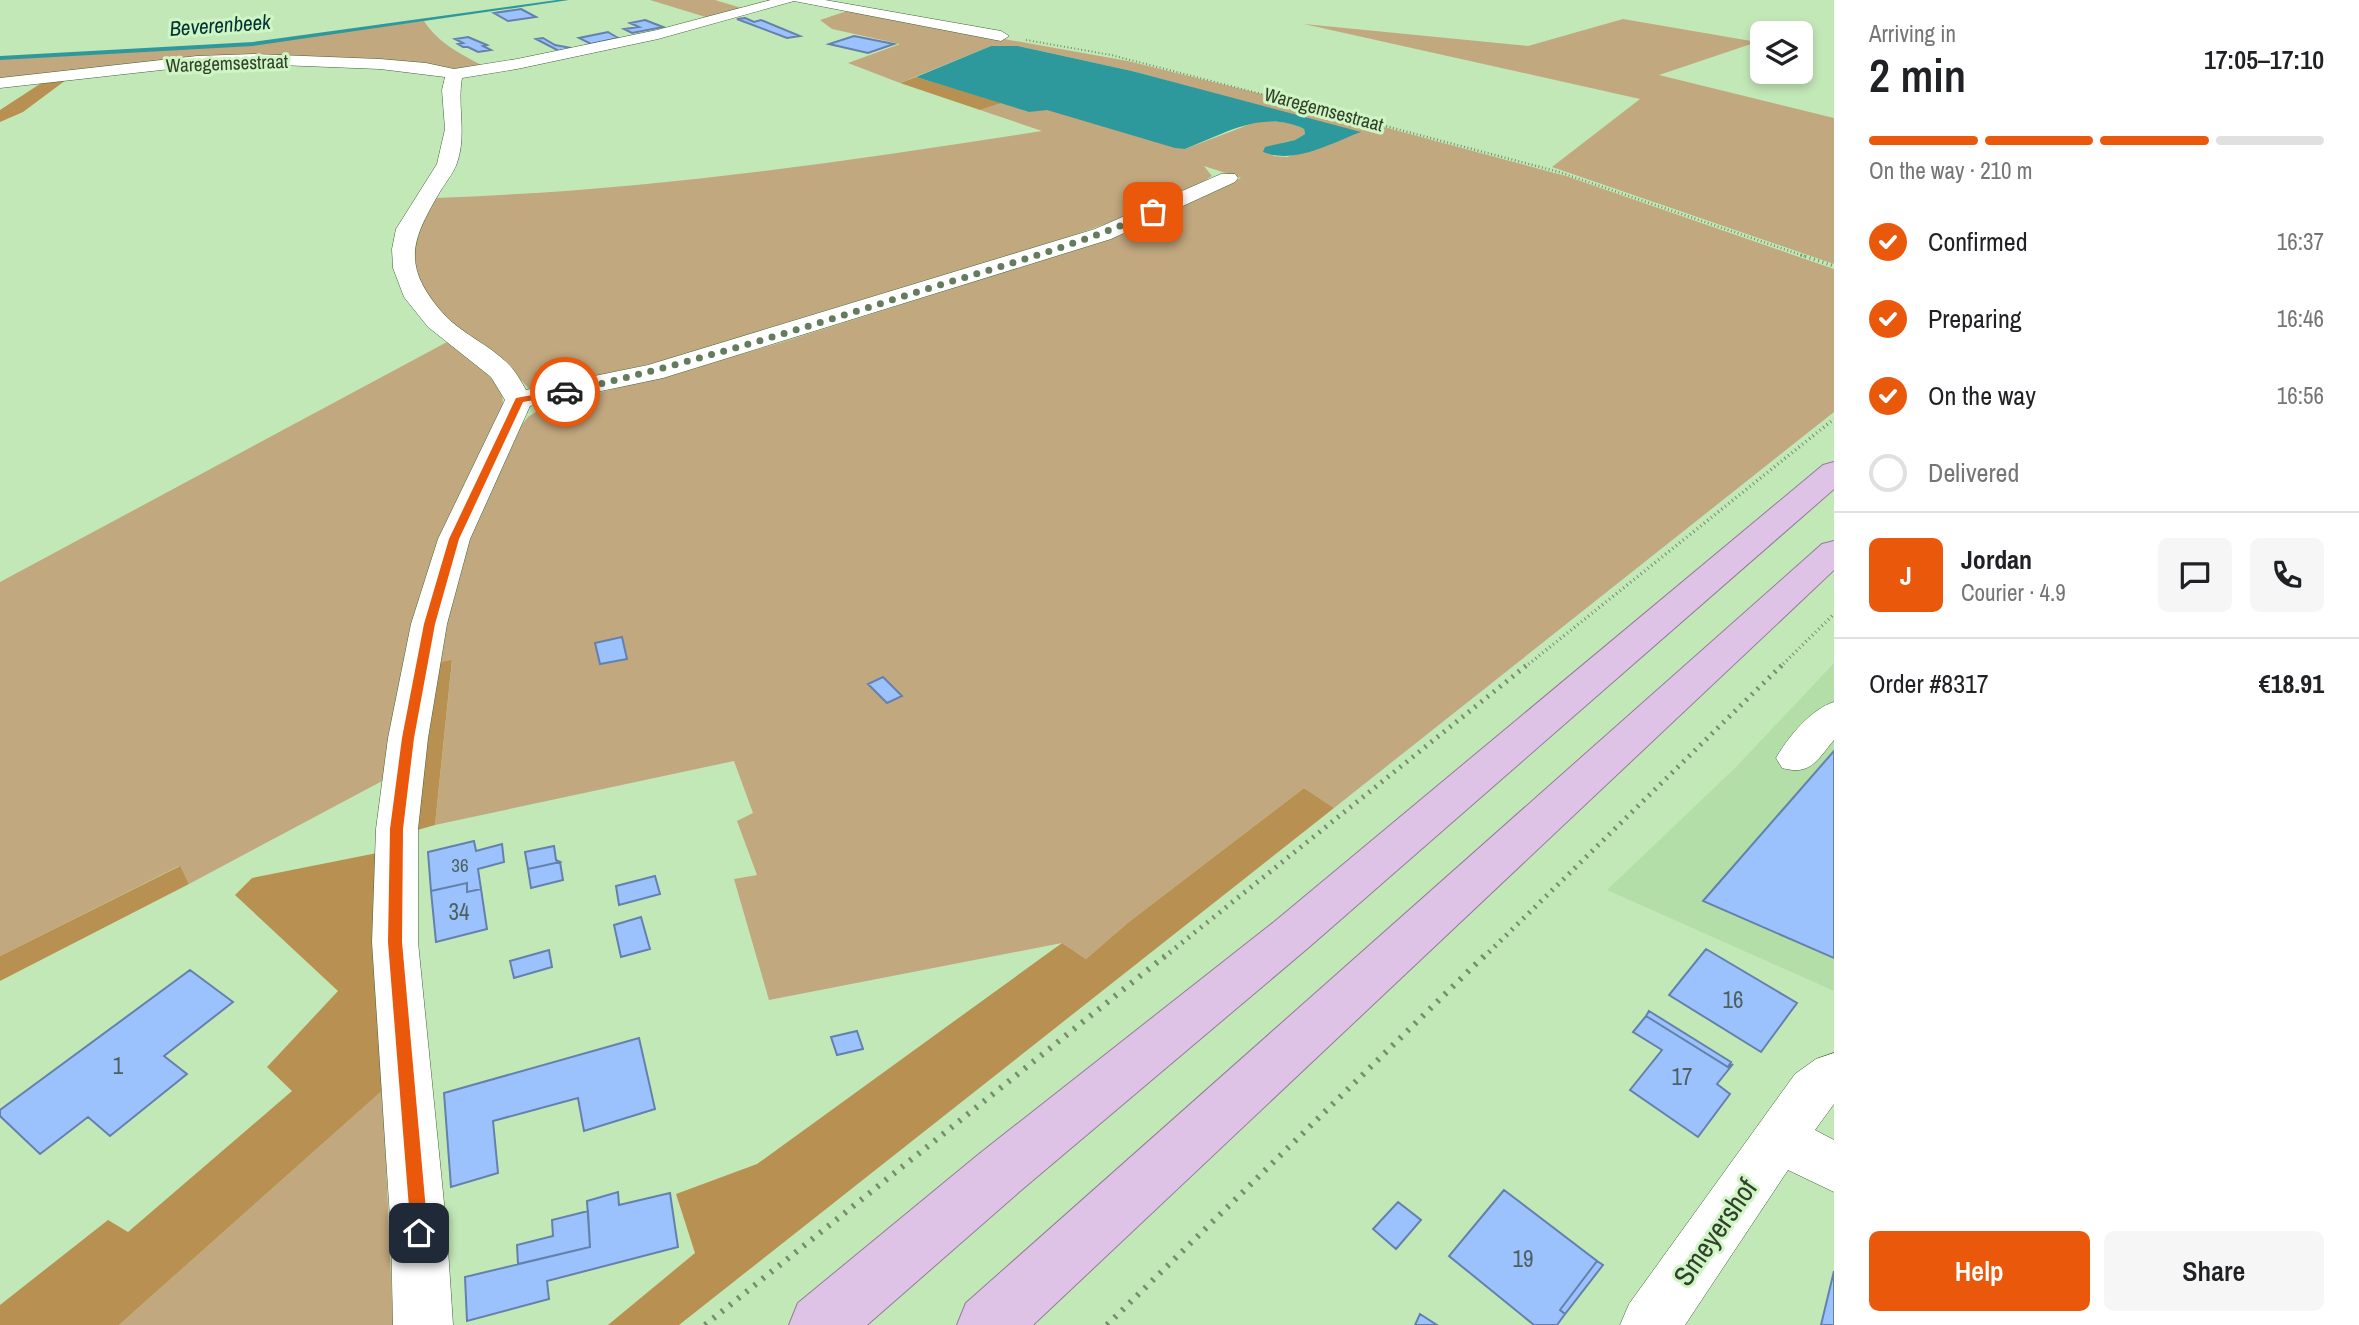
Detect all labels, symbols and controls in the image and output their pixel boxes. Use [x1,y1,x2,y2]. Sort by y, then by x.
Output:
water label: Beverenbeek [168,7,273,43]
text: Arriving in [1869,18,1956,49]
map controls [1750,21,1813,84]
button: layers [1750,21,1813,84]
text: 17:05–17:10 [2204,42,2324,77]
text: 2 min [1869,44,1966,106]
street label: Waregemsestraat [165,48,289,78]
street label: Waregemsestraat [1262,81,1387,138]
text: On the way · 210 m [1869,155,2033,186]
pin [1123,182,1183,242]
icon: bag [1134,193,1172,231]
icon: check [1869,223,1907,261]
text: Confirmed [1928,224,2028,259]
text: 16:37 [2277,226,2324,257]
icon: check [1869,300,1907,338]
text: Preparing [1928,301,2022,336]
text: 16:46 [2277,303,2324,334]
courier [530,357,600,427]
icon: car [546,373,584,411]
icon: check [1869,377,1907,415]
text: On the way [1928,378,2036,413]
text: 16:56 [2277,380,2324,411]
text: Delivered [1928,455,2019,490]
button: chat [2158,538,2232,612]
button: phone [2250,538,2324,612]
text: Jordan [1961,542,2032,577]
text: J [1900,558,1912,593]
text: Courier · 4.9 [1961,577,2066,608]
text: Order #8317 [1869,666,1989,701]
text: €18.91 [2259,666,2324,701]
house number: 36 [451,852,469,878]
house number: 34 [449,896,470,927]
house number: 16 [1723,984,1743,1015]
house number: 1 [113,1050,124,1081]
house number: 17 [1672,1061,1692,1092]
street label: Smeyershof [1664,1170,1766,1293]
pin [389,1203,449,1263]
icon: home [400,1214,438,1252]
button: Help [1869,1231,2090,1311]
button: Share [2104,1231,2324,1311]
house number: 19 [1513,1243,1533,1274]

